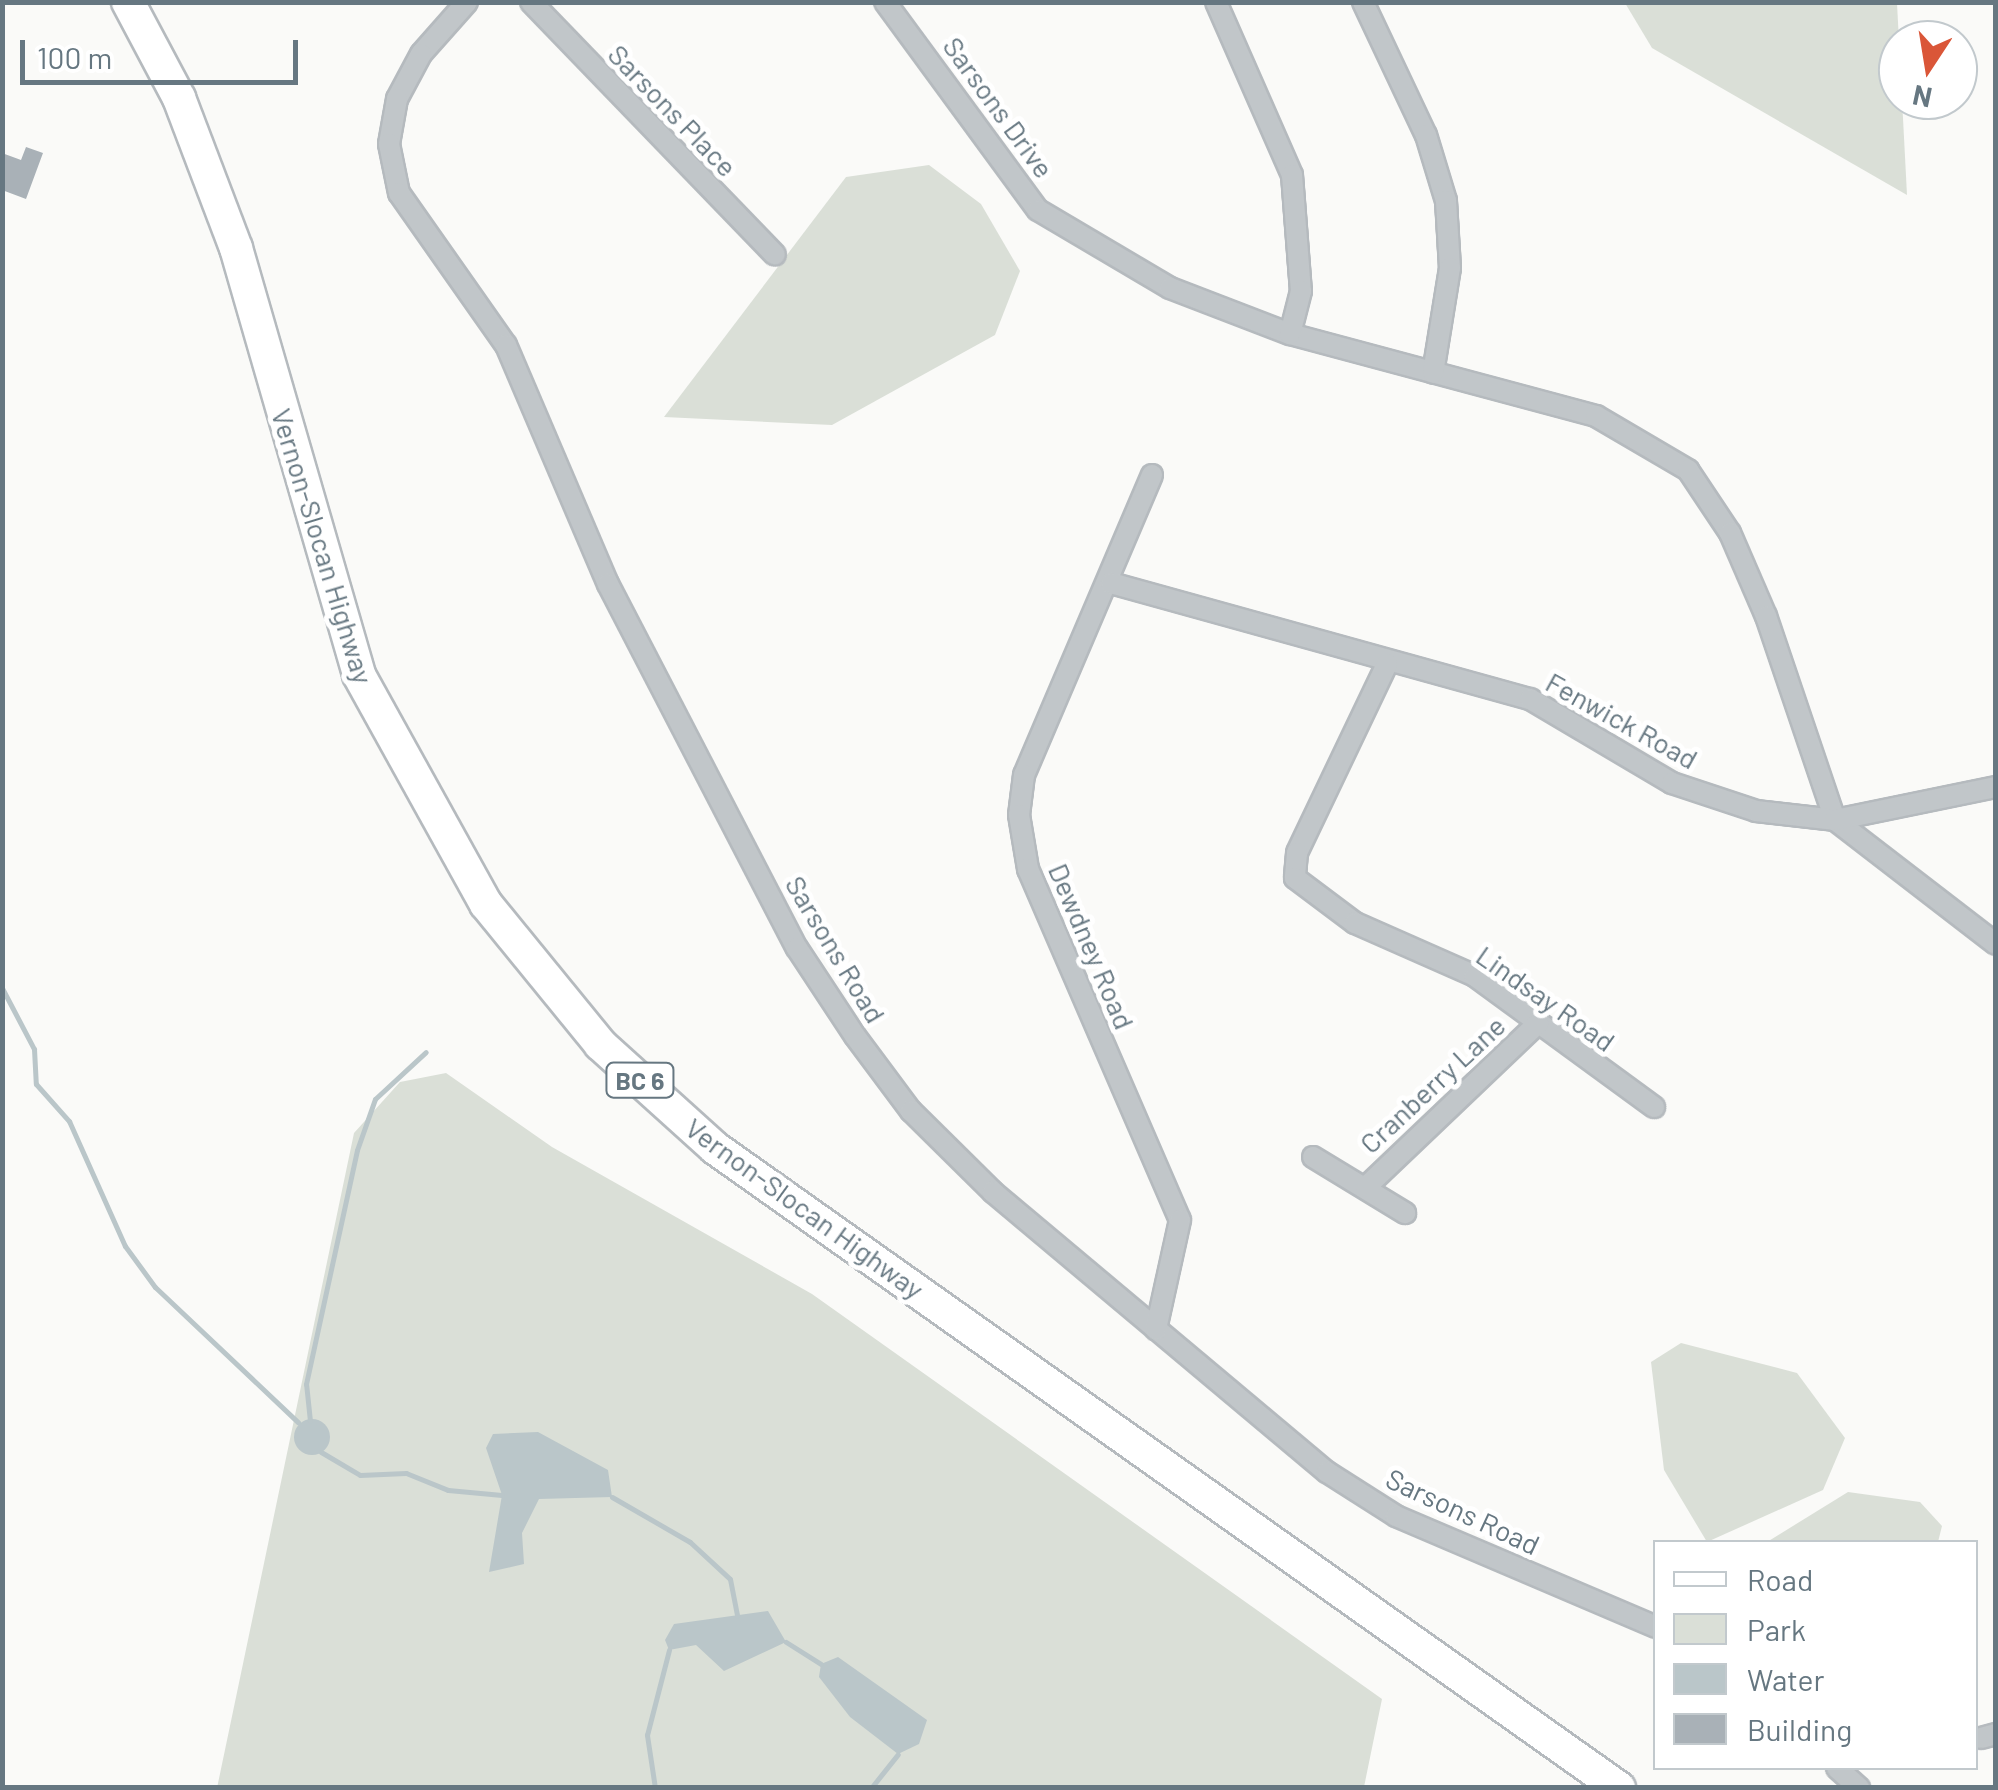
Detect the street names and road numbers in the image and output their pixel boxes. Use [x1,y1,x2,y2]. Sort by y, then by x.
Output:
street label: Sarsons Drive [937,30,1061,184]
street label: Sarsons Place [602,37,744,183]
street label: Vernon-Slocan Highway [265,404,381,688]
street label: Fenwick Road [1540,665,1704,775]
street label: Dewdney Road [1042,858,1142,1034]
street label: Sarsons Road [779,869,893,1029]
street label: Lindsay Road [1470,938,1622,1058]
street label: Cranberry Lane [1352,1008,1512,1160]
road number: BC 6 [605,1060,675,1100]
street label: Vernon-Slocan Highway [679,1110,931,1306]
street label: Sarsons Road [1381,1461,1545,1561]

